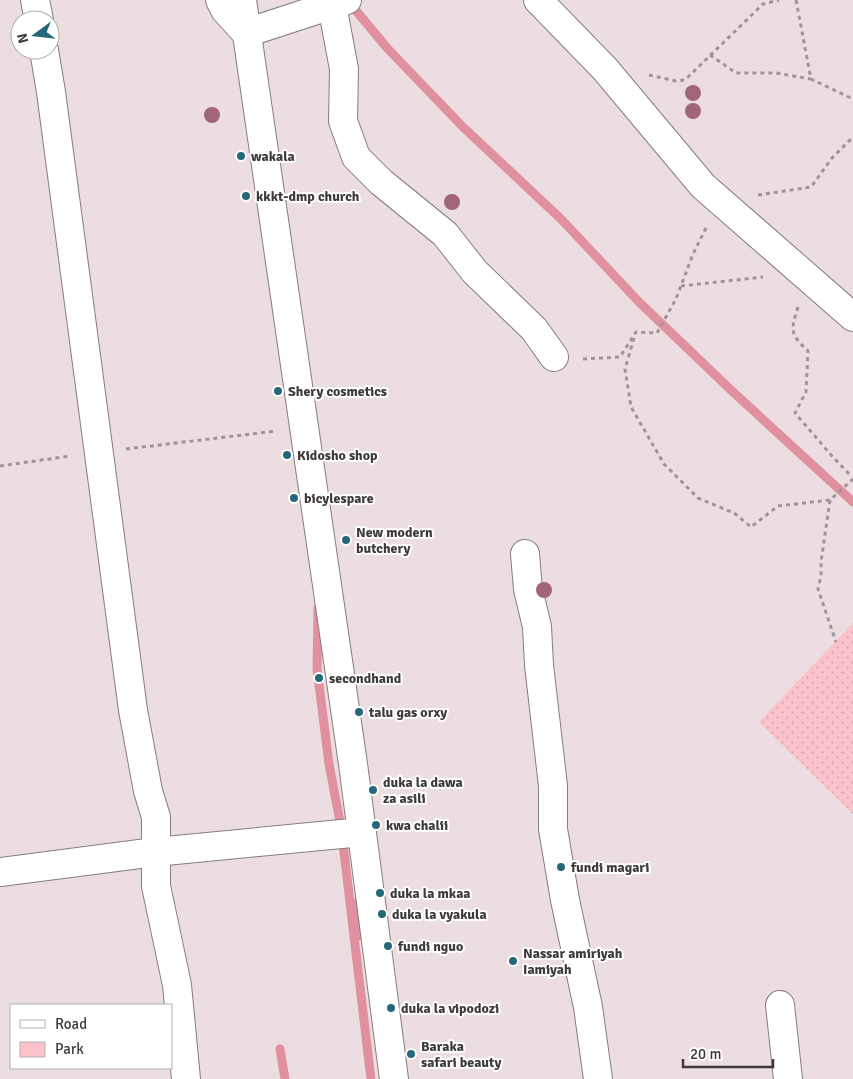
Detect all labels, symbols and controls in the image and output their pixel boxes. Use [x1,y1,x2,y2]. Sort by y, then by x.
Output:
north arrow [10,10,60,60]
text: N [13,31,32,45]
place label: wakala [251,148,295,165]
marker: wakala [235,150,247,162]
place label: kkkt-dmp church [256,188,360,205]
marker: kkkt-dmp church [240,190,252,202]
place label: Shery cosmetics [288,383,387,400]
marker: Shery cosmetics [272,385,284,397]
place label: Kidosho shop [297,447,378,464]
marker: Kidosho shop [281,449,293,461]
place label: bicylespare [304,490,374,507]
marker: bicylespare [288,492,300,504]
place label: New modern butchery [356,524,433,557]
marker: New modern butchery [340,534,352,546]
place label: secondhand [329,670,402,687]
marker: secondhand [313,672,325,684]
place label: talu gas orxy [368,704,447,721]
marker: talu gas orxy [353,706,365,718]
place label: duka la dawa za asili [383,774,463,807]
marker: duka la dawa za asili [367,784,379,796]
place label: kwa chalii [386,817,448,834]
marker: kwa chalii [370,819,382,831]
place label: fundi magari [570,859,649,876]
marker: fundi magari [555,861,567,873]
place label: duka la mkaa [390,885,471,902]
marker: duka la mkaa [374,887,386,899]
place label: duka la vyakula [392,906,487,923]
marker: duka la vyakula [376,908,388,920]
place label: fundi nguo [397,938,463,955]
marker: fundi nguo [382,940,394,952]
place label: Nassar amiriyah Iamiyah [523,945,623,978]
marker: Nassar amiriyah Iamiyah [507,955,519,967]
place label: duka la vipodozi [401,1000,499,1017]
marker: duka la vipodozi [385,1002,397,1014]
legend [10,1004,172,1069]
text: Road [55,1015,87,1033]
scale bar [683,1036,773,1068]
place label: Baraka safari beauty [421,1038,501,1071]
text: Park [55,1040,84,1058]
text: 20 m [690,1045,721,1063]
marker: Baraka safari beauty [405,1048,417,1060]

